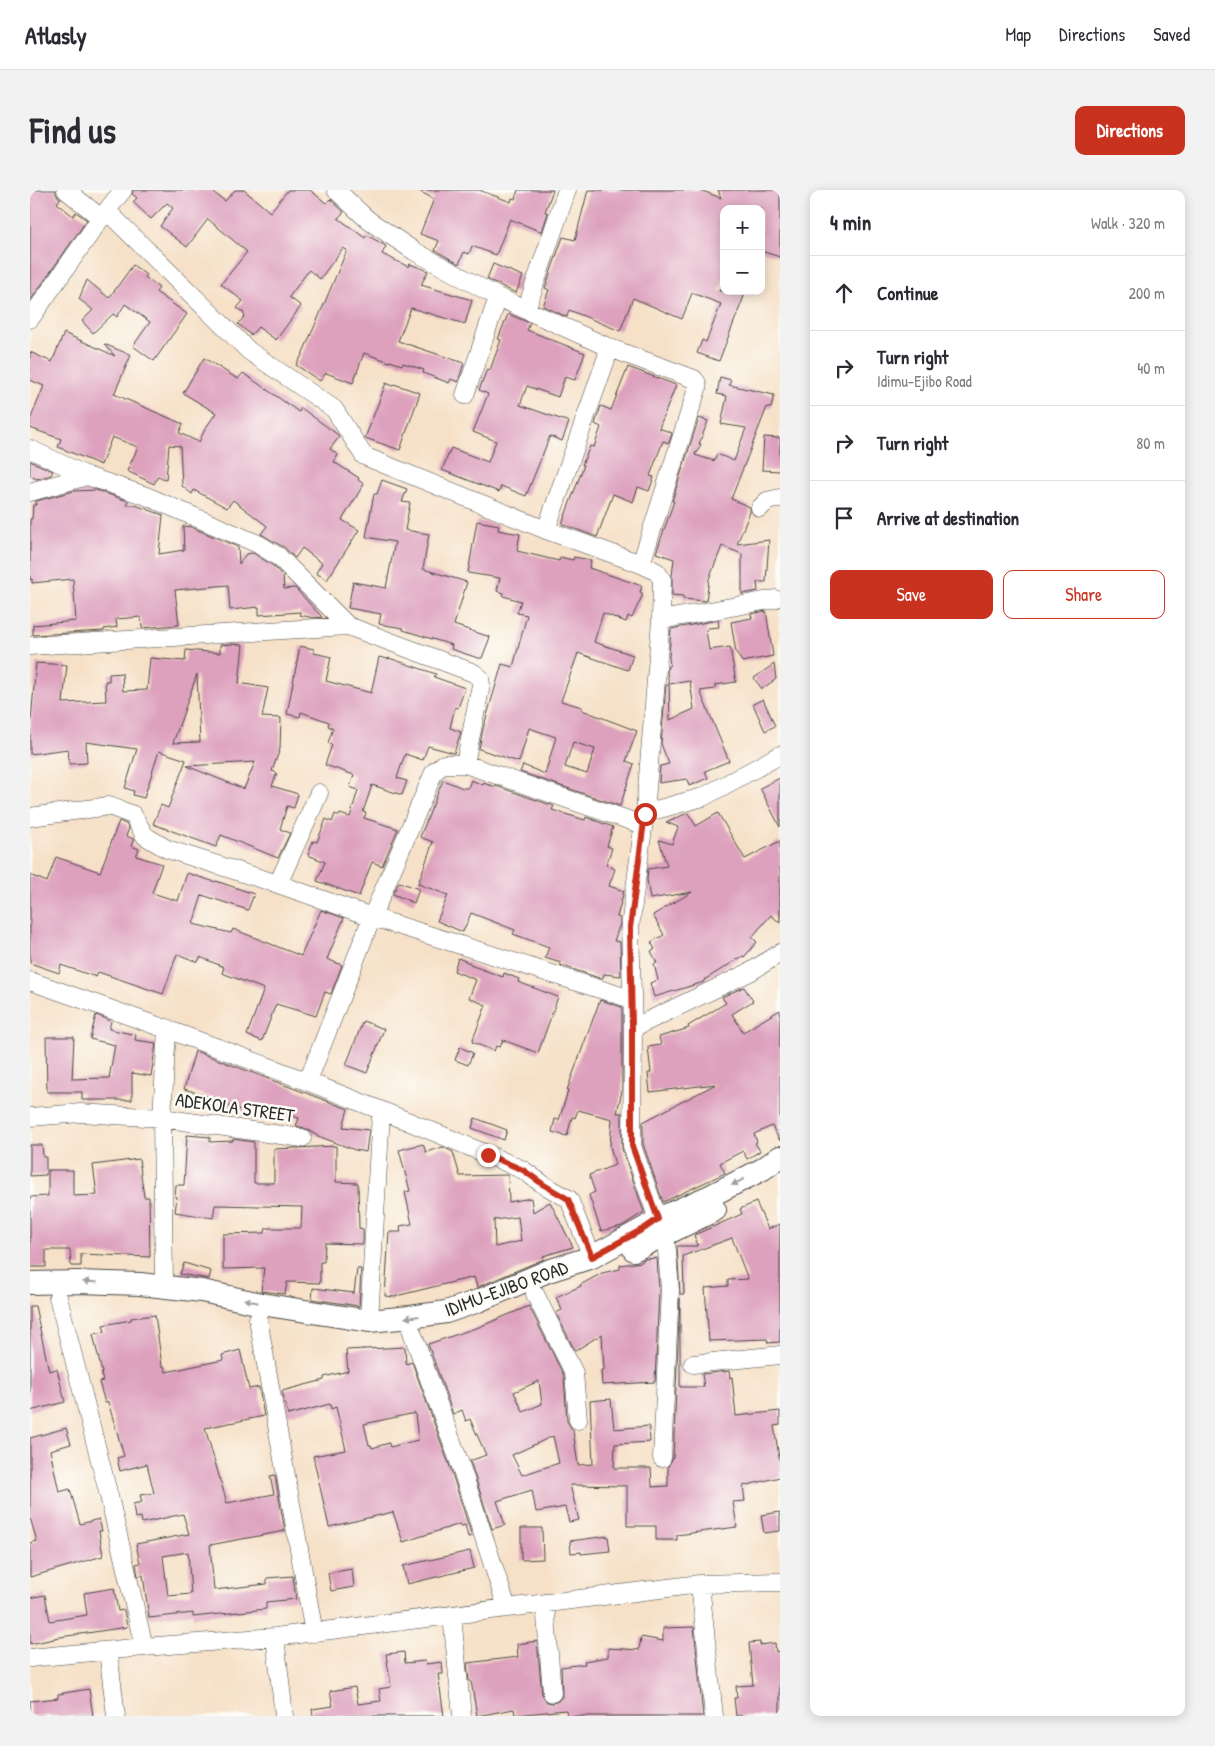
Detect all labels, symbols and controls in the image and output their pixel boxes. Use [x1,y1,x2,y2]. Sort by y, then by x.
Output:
text: Atlasly [25,19,87,51]
text: Map [1006,22,1031,47]
text: Directions [1059,22,1125,47]
text: Saved [1153,22,1190,47]
button: Directions [1075,106,1185,155]
text: Find us [30,107,116,154]
map controls [720,205,765,295]
button: + [720,205,765,250]
text: 4 min [830,208,871,237]
text: Walk · 320 m [1091,212,1165,234]
button: − [720,250,765,295]
icon: ahead [830,279,858,307]
text: Continue [877,280,938,306]
text: 200 m [1129,282,1165,304]
text: Turn right [877,344,948,370]
icon: right [830,354,858,382]
text: 40 m [1137,357,1165,379]
text: Idimu-Ejibo Road [877,370,972,392]
icon: right [830,429,858,457]
text: Turn right [877,430,948,456]
text: 80 m [1136,432,1165,454]
icon: arrive [830,504,858,532]
text: Arrive at destination [877,505,1019,531]
button: Save [830,570,993,619]
button: Share [1003,570,1165,619]
route start [634,803,657,826]
street label: ADEKOLA STREET [174,1086,297,1128]
route end [477,1144,500,1167]
one-way arrow [731,1178,745,1186]
street label: IDIMU-EJIBO ROAD [441,1254,571,1322]
one-way arrow [82,1278,98,1286]
one-way arrow [244,1297,259,1305]
one-way arrow [403,1313,419,1321]

